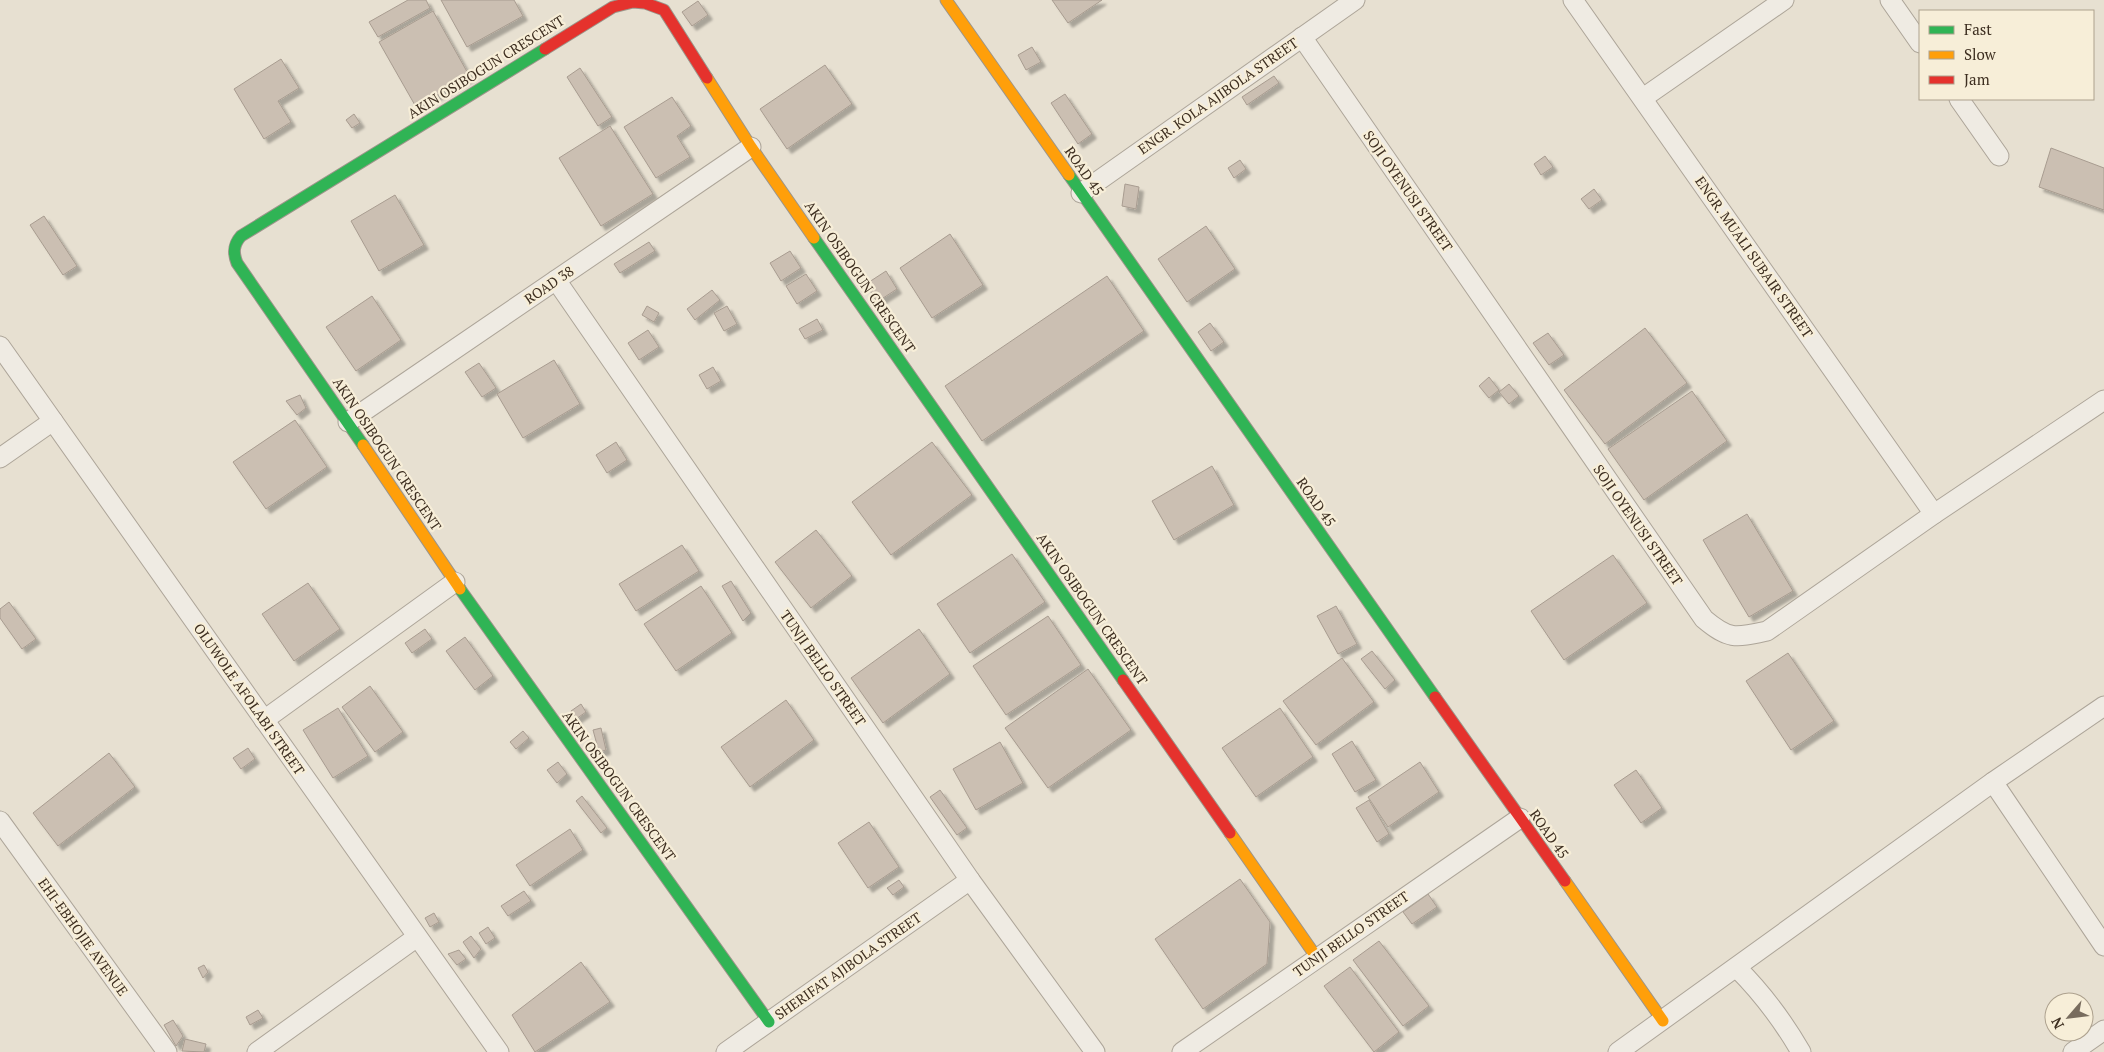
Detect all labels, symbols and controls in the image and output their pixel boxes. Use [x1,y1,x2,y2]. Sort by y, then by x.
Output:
street label: AKIN OSIBOGUN CRESCENT [404,10,568,123]
legend [1919,10,2094,100]
text: Fast [1964,19,1992,39]
street label: ENGR. KOLA AJIBOLA STREET [1134,33,1302,158]
text: Slow [1964,44,1997,64]
text: Jam [1964,69,1990,89]
street label: SOJI OYENUSI STREET [1359,127,1458,255]
street label: ROAD 45 [1061,142,1108,199]
street label: ENGR. MUALI SUBAIR STREET [1691,172,1818,342]
street label: AKIN OSIBOGUN CRESCENT [801,197,920,357]
street label: ROAD 38 [520,261,577,308]
street label: AKIN OSIBOGUN CRESCENT [329,373,446,534]
street label: SOJI OYENUSI STREET [1589,461,1688,589]
street label: ROAD 45 [1293,473,1340,530]
street label: AKIN OSIBOGUN CRESCENT [1033,529,1152,689]
street label: TUNJI BELLO STREET [776,606,871,730]
street label: OLUWOLE AFOLABI STREET [190,619,309,779]
street label: AKIN OSIBOGUN CRESCENT [558,707,681,865]
street label: ROAD 45 [1526,805,1573,862]
street label: EHI-EBHOJIE AVENUE [34,874,133,999]
street label: TUNJI BELLO STREET [1289,886,1413,981]
street label: SHERIFAT AJIBOLA STREET [771,907,925,1024]
north arrow [2044,992,2094,1042]
text: N [2046,1014,2068,1032]

